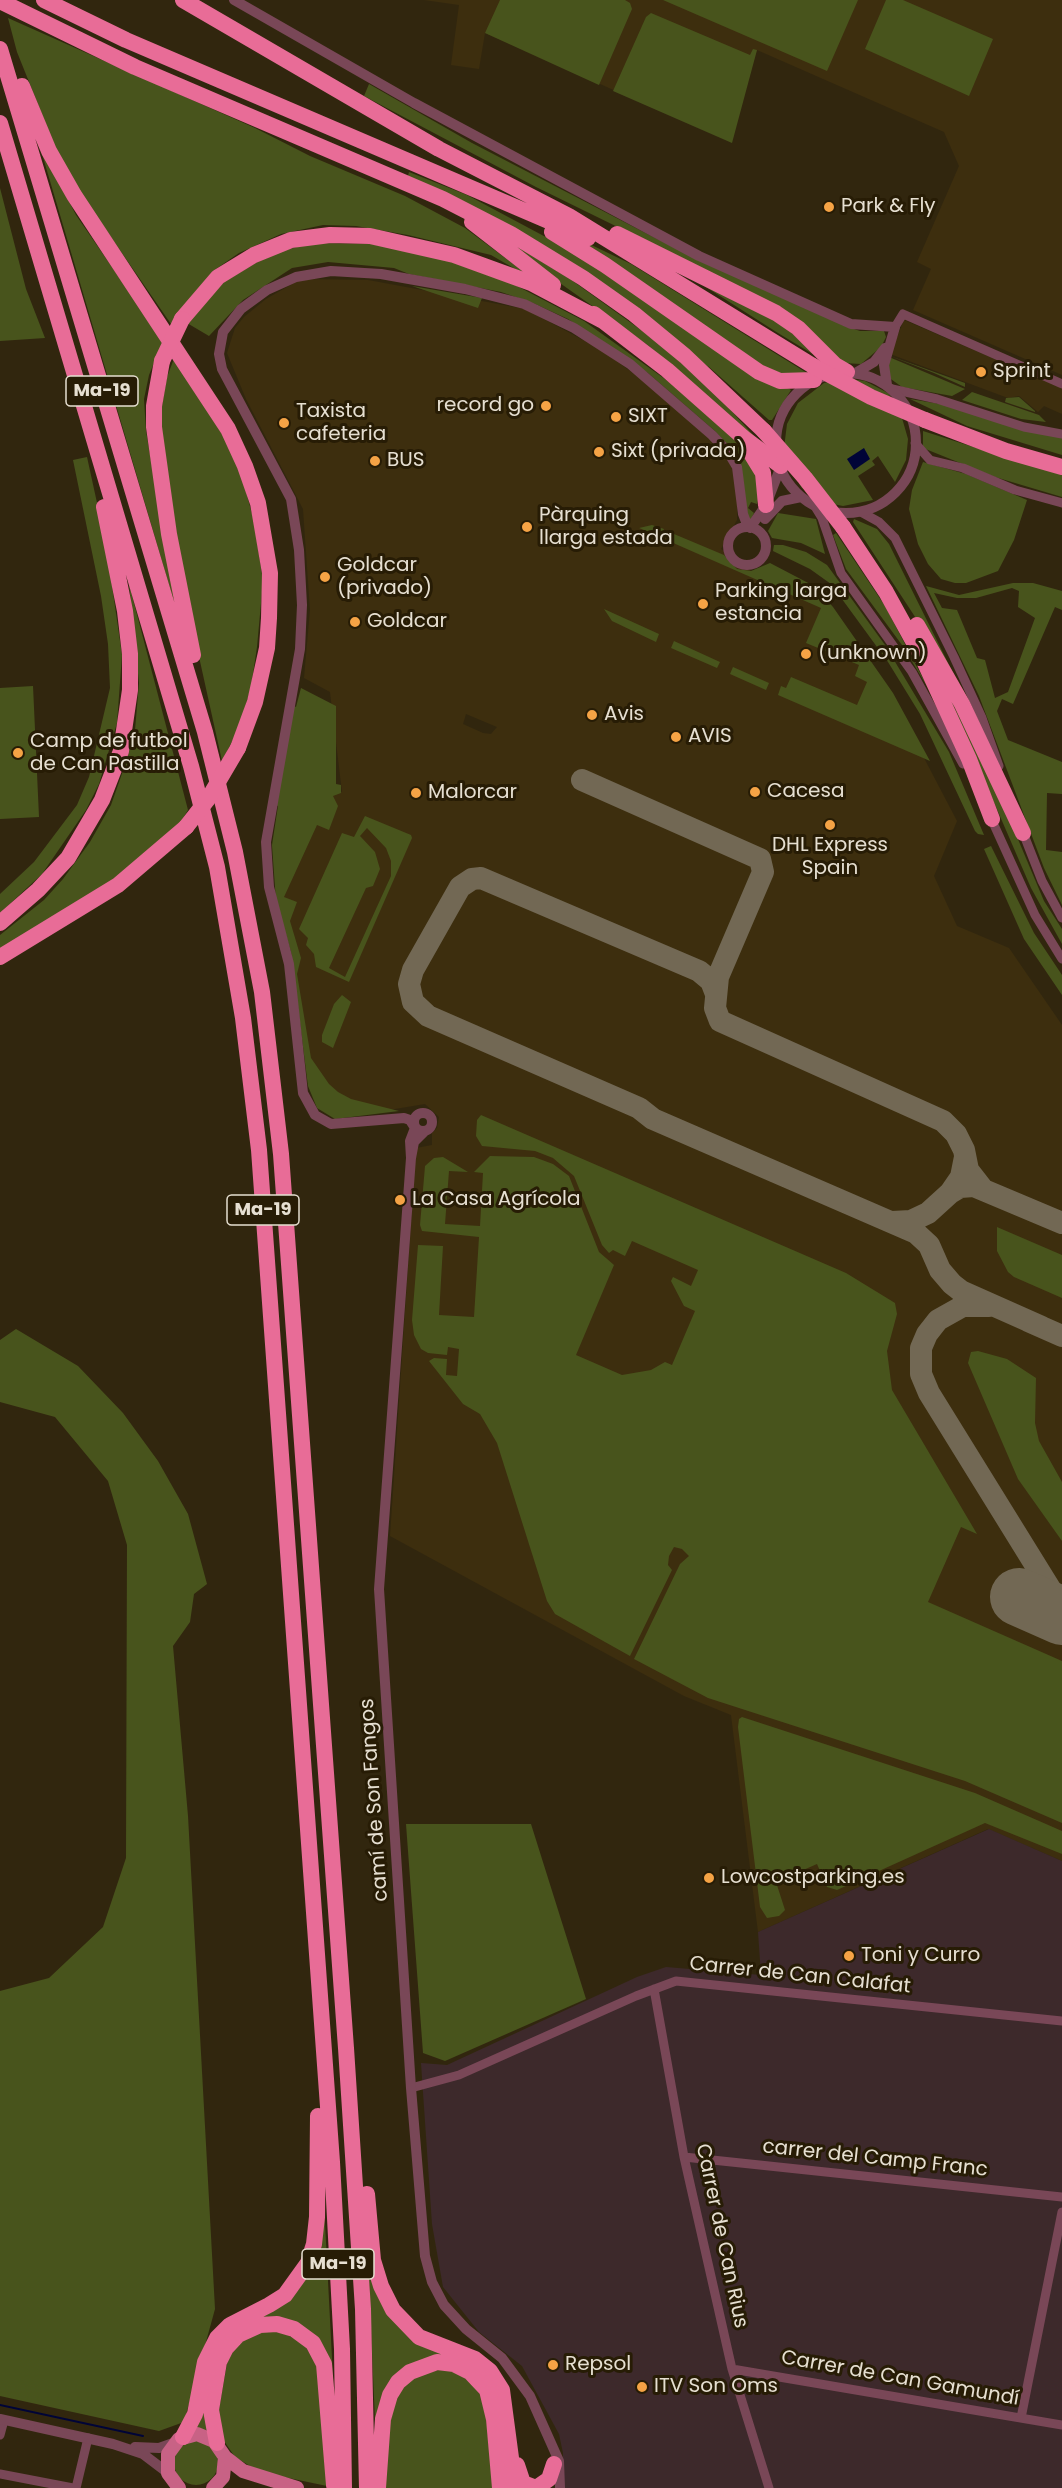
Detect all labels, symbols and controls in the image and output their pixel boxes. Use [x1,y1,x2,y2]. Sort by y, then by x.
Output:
place label: Park & Fly [841,195,936,219]
marker: Park & Fly [822,200,836,214]
place label: Sprint [993,360,1051,384]
marker: Sprint [974,365,988,379]
road number: Ma-19 [66,376,138,406]
place label: record go [437,394,534,418]
marker: record go [539,399,553,413]
place label: Taxista cafeteria [296,400,386,447]
place label: SIXT [628,405,668,429]
marker: SIXT [609,410,623,424]
marker: Taxista cafeteria [277,416,291,430]
place label: Sixt (privada) [611,440,746,464]
marker: Sixt (privada) [592,445,606,459]
place label: BUS [387,449,424,473]
marker: BUS [368,454,382,468]
place label: Pàrquing llarga estada [539,504,673,551]
marker: Pàrquing llarga estada [520,520,534,534]
place label: Goldcar (privado) [337,554,432,601]
marker: Goldcar (privado) [318,570,332,584]
place label: Parking larga estancia [715,580,847,627]
marker: Parking larga estancia [696,597,710,611]
place label: Goldcar [367,610,447,634]
marker: Goldcar [348,615,362,629]
place label: (unknown) [818,642,927,666]
marker: (unknown) [799,647,813,661]
place label: Avis [604,703,644,727]
marker: Avis [585,708,599,722]
place label: AVIS [688,725,732,749]
place label: Camp de futbol de Can Pastilla [30,730,188,777]
marker: AVIS [669,730,683,744]
marker: Camp de futbol de Can Pastilla [11,746,25,760]
place label: Cacesa [767,780,844,804]
place label: Malorcar [428,781,517,805]
marker: Cacesa [748,785,762,799]
marker: Malorcar [409,786,423,800]
marker: DHL Express Spain [823,818,837,832]
place label: DHL Express Spain [772,834,888,881]
place label: La Casa Agrícola [412,1188,581,1212]
marker: La Casa Agrícola [393,1193,407,1207]
road number: Ma-19 [227,1195,299,1225]
street label: camí de Son Fangos [356,1698,394,1902]
place label: Lowcostparking.es [721,1866,905,1890]
marker: Lowcostparking.es [702,1871,716,1885]
place label: Toni y Curro [861,1944,980,1968]
marker: Toni y Curro [842,1949,856,1963]
street label: Carrer de Can Calafat [688,1952,912,2000]
street label: carrer del Camp Franc [761,2135,989,2183]
street label: Carrer de Can Rius [690,2142,752,2330]
road number: Ma-19 [302,2249,374,2279]
street label: Carrer de Can Gamundí [779,2346,1021,2412]
place label: Repsol [565,2353,631,2377]
marker: Repsol [546,2358,560,2372]
place label: ITV Son Oms [654,2375,778,2399]
marker: ITV Son Oms [635,2380,649,2394]

